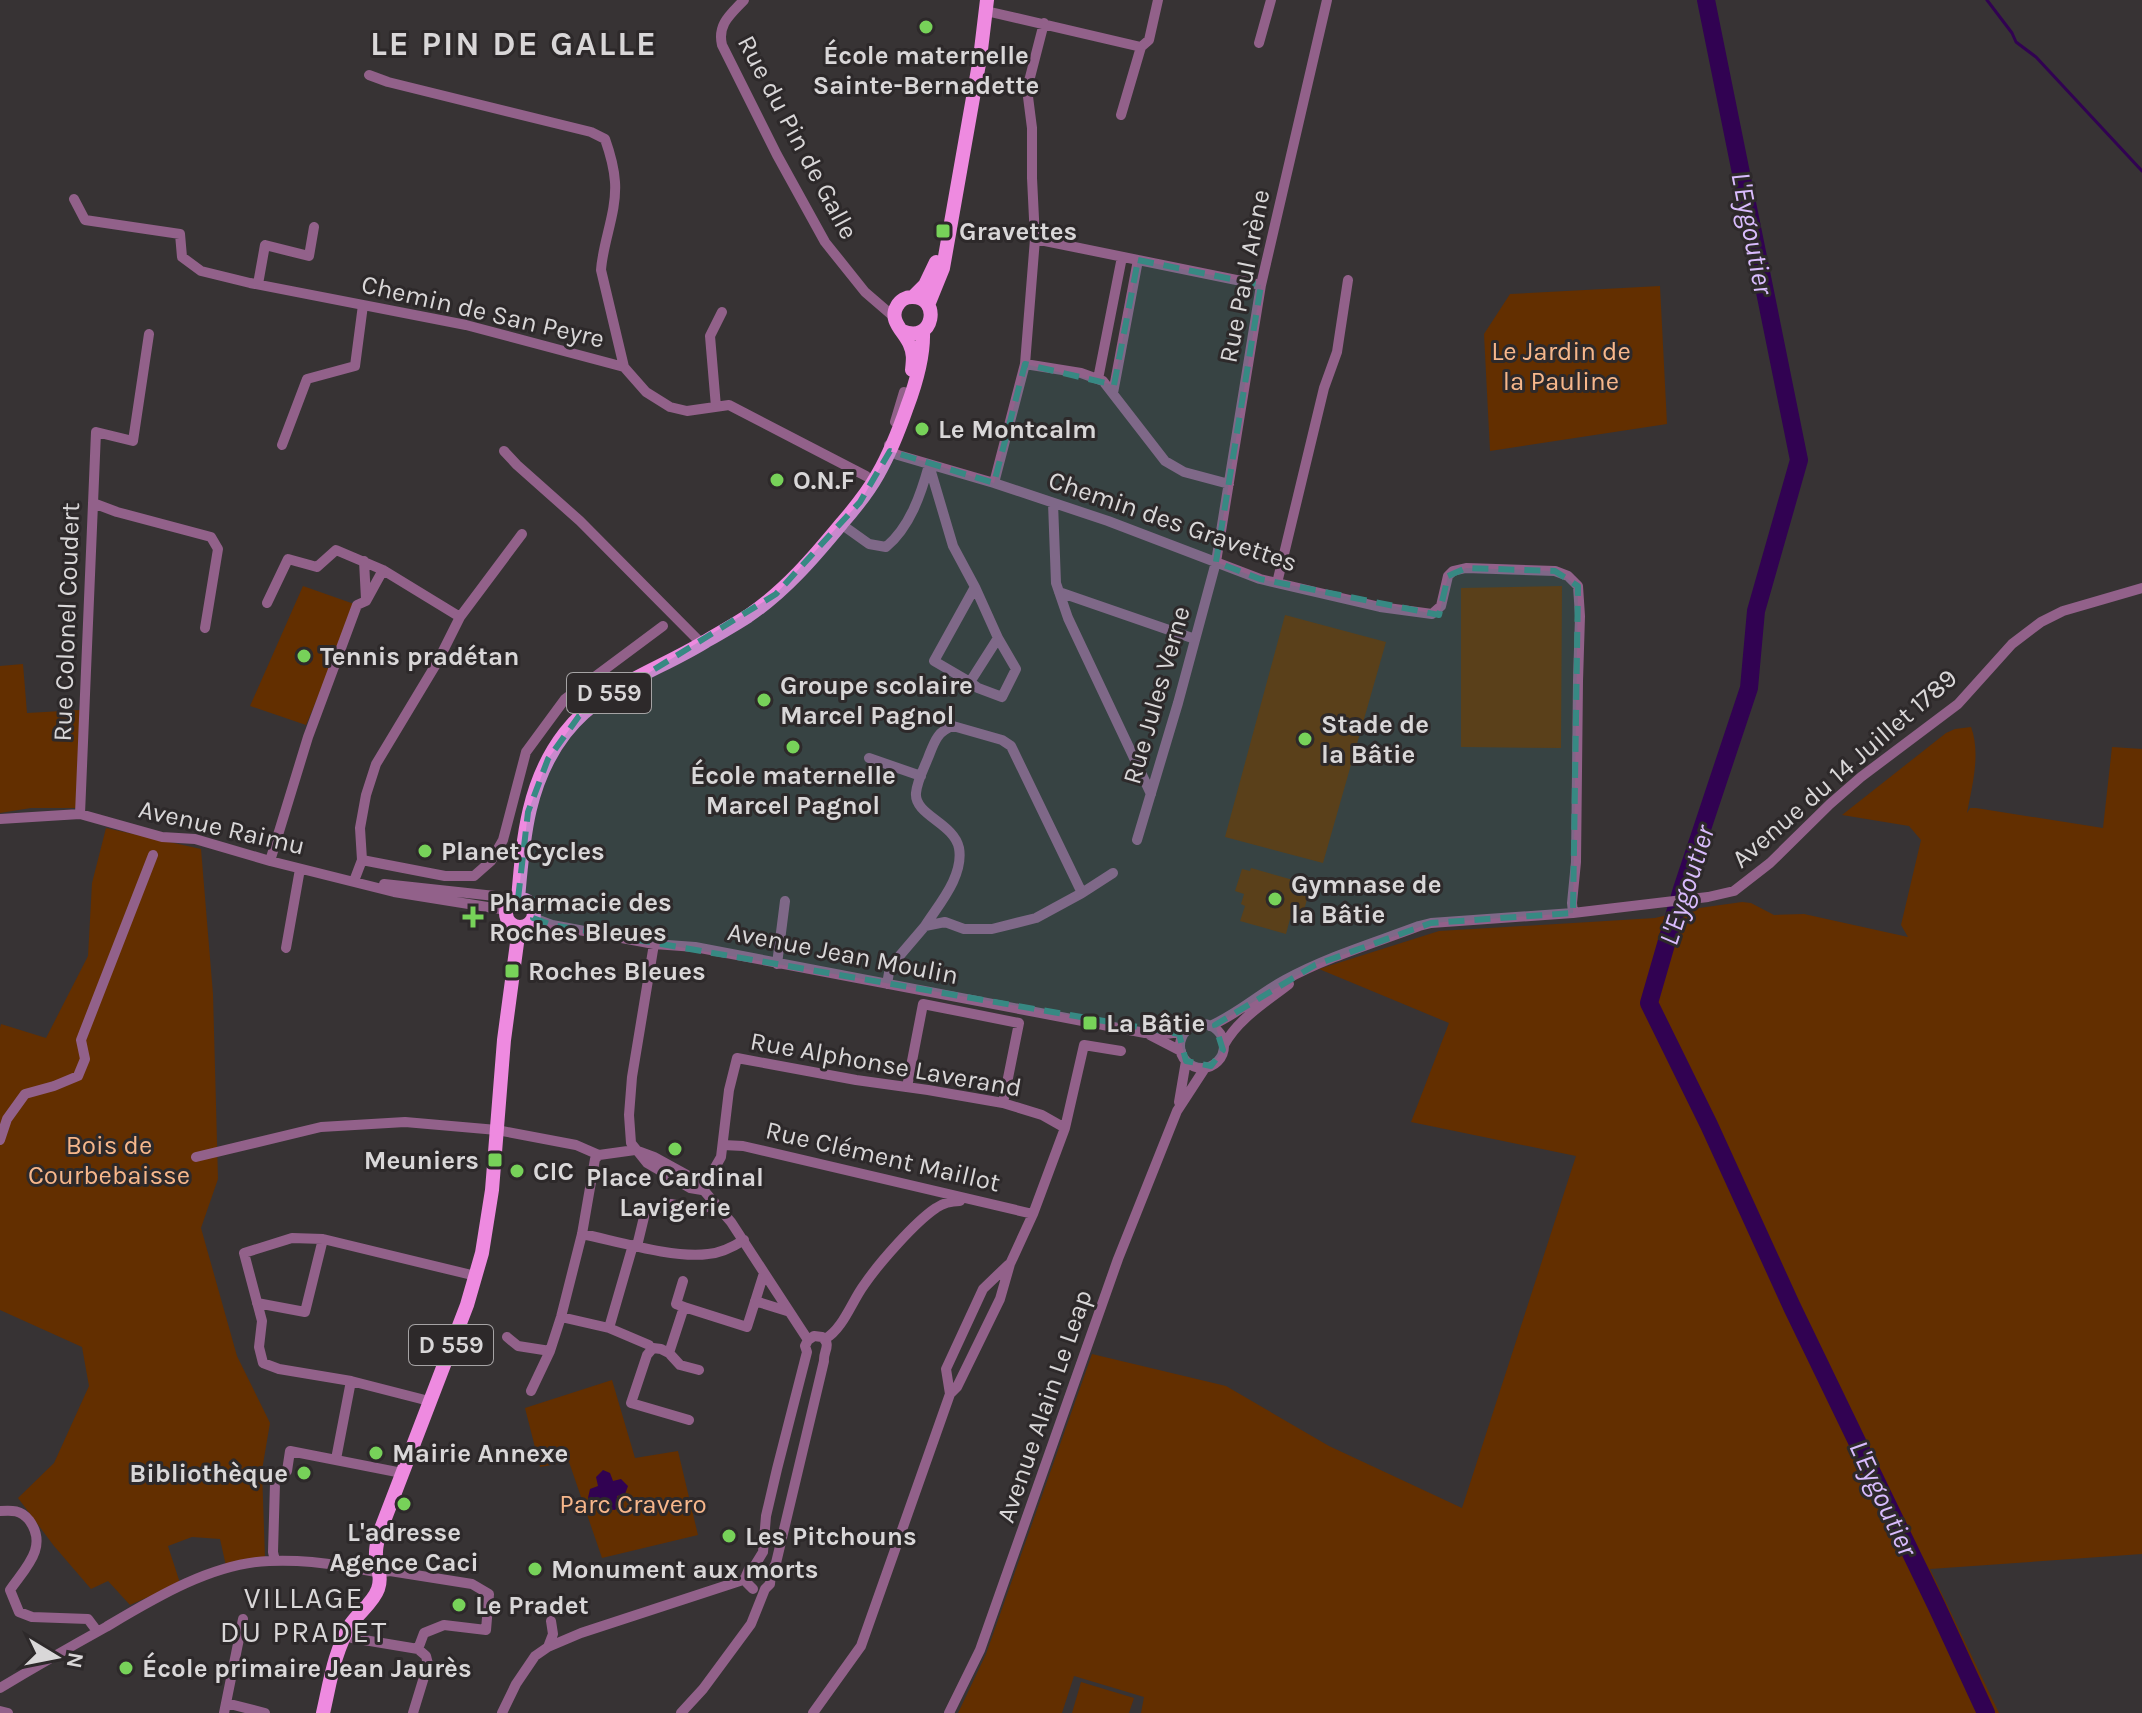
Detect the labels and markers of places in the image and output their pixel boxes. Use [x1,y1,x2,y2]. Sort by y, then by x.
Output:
marker: École maternelle Sainte-Bernadette [917,18,935,36]
place label: École maternelle Sainte-Bernadette [813,39,1039,101]
place label: Gravettes [959,216,1077,247]
marker: Gravettes [934,222,952,240]
place label: Le Montcalm [938,414,1097,445]
marker: Le Montcalm [913,420,931,438]
place label: O.N.F [793,465,855,496]
marker: O.N.F [768,471,786,489]
place label: Tennis pradétan [320,641,519,672]
marker: Tennis pradétan [295,647,313,665]
place label: Groupe scolaire Marcel Pagnol [780,670,973,731]
marker: Groupe scolaire Marcel Pagnol [755,691,773,709]
place label: Stade de la Bâtie [1321,709,1429,770]
marker: Stade de la Bâtie [1296,730,1314,748]
marker: École maternelle Marcel Pagnol [784,738,802,756]
place label: École maternelle Marcel Pagnol [690,759,896,821]
place label: Planet Cycles [441,836,605,867]
marker: Planet Cycles [416,842,434,860]
place label: Gymnase de la Bâtie [1291,869,1442,930]
place label: Pharmacie des Roches Bleues [489,887,672,948]
marker: Gymnase de la Bâtie [1266,890,1284,908]
marker: Pharmacie des Roches Bleues [464,908,482,926]
place label: Roches Bleues [528,956,706,987]
marker: Roches Bleues [503,962,521,980]
place label: La Bâtie [1106,1008,1205,1039]
marker: La Bâtie [1081,1014,1099,1032]
marker: Place Cardinal Lavigerie [666,1140,684,1158]
place label: Meuniers [364,1145,479,1176]
marker: Meuniers [486,1151,504,1169]
place label: CIC [533,1156,574,1187]
marker: CIC [508,1162,526,1180]
place label: Place Cardinal Lavigerie [586,1162,764,1223]
place label: Mairie Annexe [392,1438,568,1469]
marker: Mairie Annexe [367,1444,385,1462]
place label: Bibliothèque [129,1458,288,1489]
marker: Bibliothèque [295,1464,313,1482]
marker: L'adresse Agence Caci [395,1495,413,1513]
place label: L'adresse Agence Caci [329,1517,479,1578]
place label: Les Pitchouns [745,1521,917,1552]
marker: Les Pitchouns [720,1527,738,1545]
place label: Monument aux morts [551,1554,819,1585]
marker: Monument aux morts [526,1560,544,1578]
place label: Le Pradet [475,1590,589,1621]
marker: Le Pradet [450,1596,468,1614]
place label: École primaire Jean Jaurès [142,1652,472,1684]
marker: École primaire Jean Jaurès [117,1659,135,1677]

